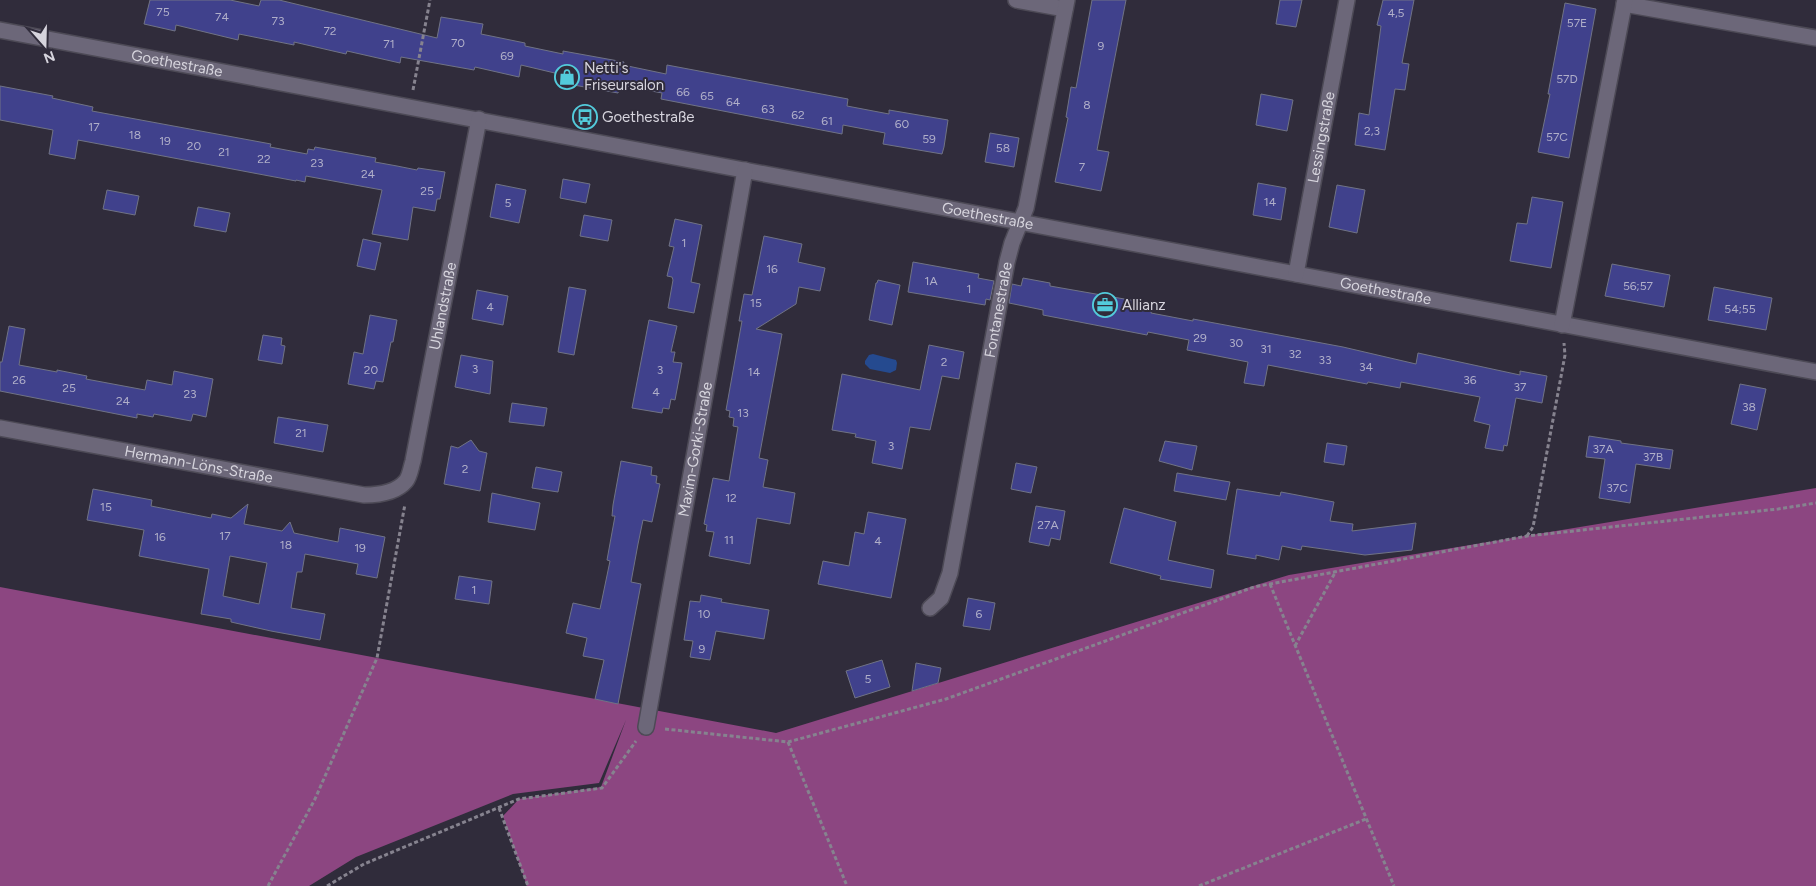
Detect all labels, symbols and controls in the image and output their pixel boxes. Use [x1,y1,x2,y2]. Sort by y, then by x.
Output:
house number: 75 [156,5,170,19]
house number: 4,5 [1387,6,1405,20]
house number: 74 [215,10,229,24]
house number: 73 [272,14,284,28]
house number: 57E [1567,16,1587,30]
north arrow [20,20,70,70]
house number: 72 [323,24,337,38]
house number: 70 [451,36,465,50]
house number: 71 [383,37,395,51]
house number: 9 [1098,39,1105,53]
street label: Goethestraße [130,46,224,81]
text: N [41,47,57,67]
house number: 69 [500,49,514,63]
place label: Netti's Friseursalon [584,59,664,94]
shop icon: Netti's Friseursalon [554,64,580,90]
house number: 57D [1556,72,1578,86]
house number: 66 [676,85,690,99]
house number: 65 [700,89,714,103]
street label: Lessingstraße [1304,90,1339,185]
house number: 64 [726,95,741,109]
house number: 8 [1083,98,1091,112]
house number: 63 [761,102,775,116]
bus stop icon: Goethestraße [572,104,598,130]
place label: Goethestraße [602,108,695,126]
house number: 62 [791,108,805,122]
house number: 61 [821,114,833,128]
house number: 60 [895,117,910,131]
house number: 17 [88,120,100,134]
house number: 2,3 [1364,124,1380,138]
house number: 18 [129,128,141,142]
house number: 57C [1546,130,1568,144]
house number: 59 [922,132,936,146]
house number: 19 [159,134,171,148]
house number: 20 [187,139,202,153]
house number: 58 [996,141,1010,155]
house number: 21 [218,145,230,159]
house number: 22 [257,152,271,166]
house number: 23 [310,156,324,170]
house number: 7 [1079,160,1086,174]
house number: 24 [361,167,376,181]
house number: 25 [420,184,434,198]
house number: 14 [1264,195,1277,209]
house number: 5 [505,196,512,210]
street label: Goethestraße [940,199,1035,233]
house number: 1 [682,236,686,250]
street label: Uhlandstraße [426,260,460,351]
street label: Fontanestraße [981,260,1016,359]
house number: 16 [766,262,778,276]
house number: 1A [924,274,938,288]
street label: Goethestraße [1338,274,1433,308]
house number: 56;57 [1623,279,1654,293]
house number: 1 [967,282,971,296]
office icon: Allianz [1092,292,1118,318]
house number: 15 [750,296,762,310]
place label: Allianz [1122,296,1166,314]
house number: 4 [486,300,494,314]
house number: 54;55 [1724,302,1756,316]
house number: 29 [1193,331,1207,345]
house number: 30 [1229,336,1243,350]
house number: 31 [1260,342,1272,356]
house number: 32 [1288,347,1302,361]
house number: 33 [1318,353,1332,367]
house number: 2 [941,355,947,369]
house number: 34 [1359,360,1374,374]
house number: 3 [472,362,478,376]
house number: 20 [364,363,379,377]
house number: 3 [657,363,663,377]
house number: 14 [748,365,761,379]
house number: 26 [12,373,26,387]
house number: 36 [1463,373,1477,387]
house number: 37 [1514,380,1527,394]
house number: 25 [62,381,76,395]
street label: Maxim-Gorki-Straße [675,381,716,518]
house number: 4 [652,385,660,399]
house number: 23 [183,387,197,401]
house number: 24 [116,394,131,408]
house number: 38 [1742,400,1756,414]
house number: 13 [737,406,749,420]
house number: 21 [295,426,307,440]
house number: 3 [888,439,894,453]
street label: Hermann-Löns-Straße [123,442,274,487]
house number: 37A [1592,442,1614,456]
house number: 37B [1643,450,1663,464]
house number: 2 [462,462,468,476]
house number: 37C [1606,481,1628,495]
house number: 12 [725,491,737,505]
house number: 15 [100,500,112,514]
house number: 27A [1037,518,1059,532]
house number: 17 [219,529,231,543]
house number: 16 [154,530,166,544]
house number: 11 [724,533,734,547]
house number: 4 [874,534,882,548]
house number: 18 [280,538,292,552]
house number: 19 [354,541,366,555]
house number: 1 [472,583,476,597]
house number: 10 [698,607,711,621]
house number: 6 [976,607,983,621]
house number: 9 [699,642,706,656]
house number: 5 [865,672,872,686]

